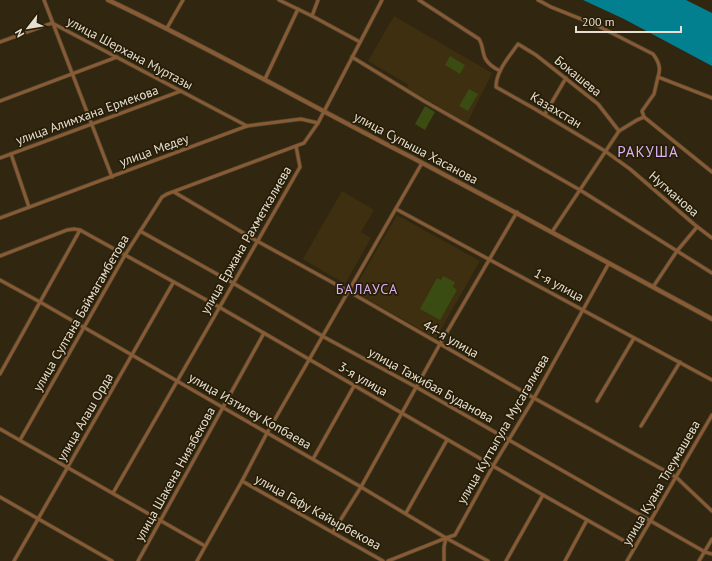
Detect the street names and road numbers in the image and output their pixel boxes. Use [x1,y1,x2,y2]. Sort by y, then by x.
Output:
street label: улица Шерхана Муртазы [64,13,196,93]
street label: Бокашева [551,52,605,100]
street label: улица Алимхана Ермекова [13,81,161,149]
street label: Казахстан [527,88,585,132]
street label: улица Супыша Хасанова [351,108,481,188]
street label: улица Медеу [117,130,191,170]
street label: улица Ержана Рахметкалиева [197,163,295,317]
street label: Нугманова [645,167,703,221]
street label: улица Султана Баймагамбетова [29,231,133,395]
street label: 1-я улица [531,264,587,306]
street label: 44-я улица [420,316,482,362]
street label: улица Тажибая Буданова [365,343,497,427]
street label: улица Куттыгула Мусагалиева [453,351,553,507]
street label: 3-я улица [335,358,391,400]
street label: улица Изтилеу Копбаева [185,369,315,453]
street label: улица Алаш Орда [53,370,117,464]
street label: улица Шакена Ниязбекова [131,404,219,544]
street label: улица Куана Тлеумашева [618,417,704,549]
street label: улица Гафу Кайырбекова [252,470,384,554]

